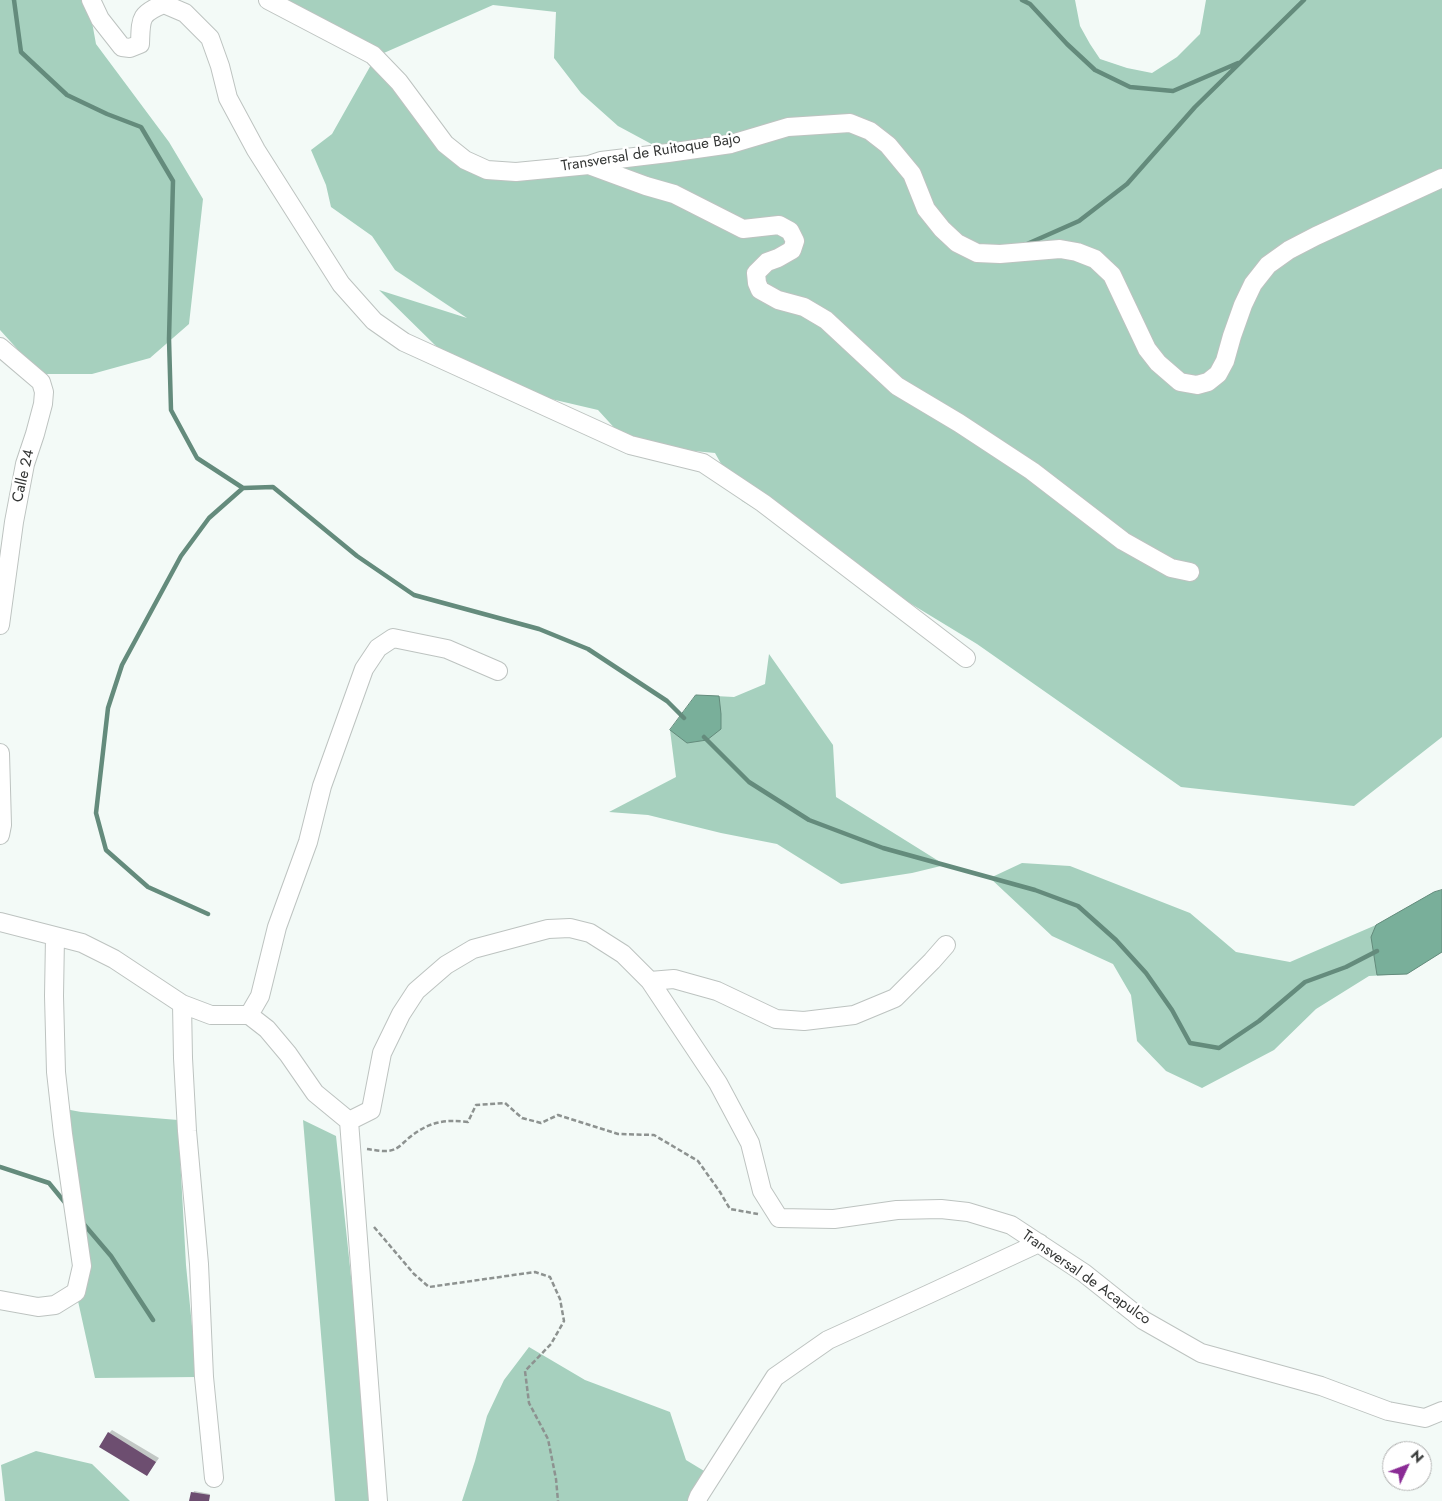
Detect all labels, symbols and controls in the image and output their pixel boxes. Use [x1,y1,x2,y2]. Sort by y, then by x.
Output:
street label: Transversal de Ruitoque Bajo [560,130,742,176]
street label: Calle 24 [9,448,39,504]
street label: Transversal de Acapulco [1018,1227,1154,1329]
north arrow [1382,1441,1432,1491]
text: N [1406,1446,1428,1467]

